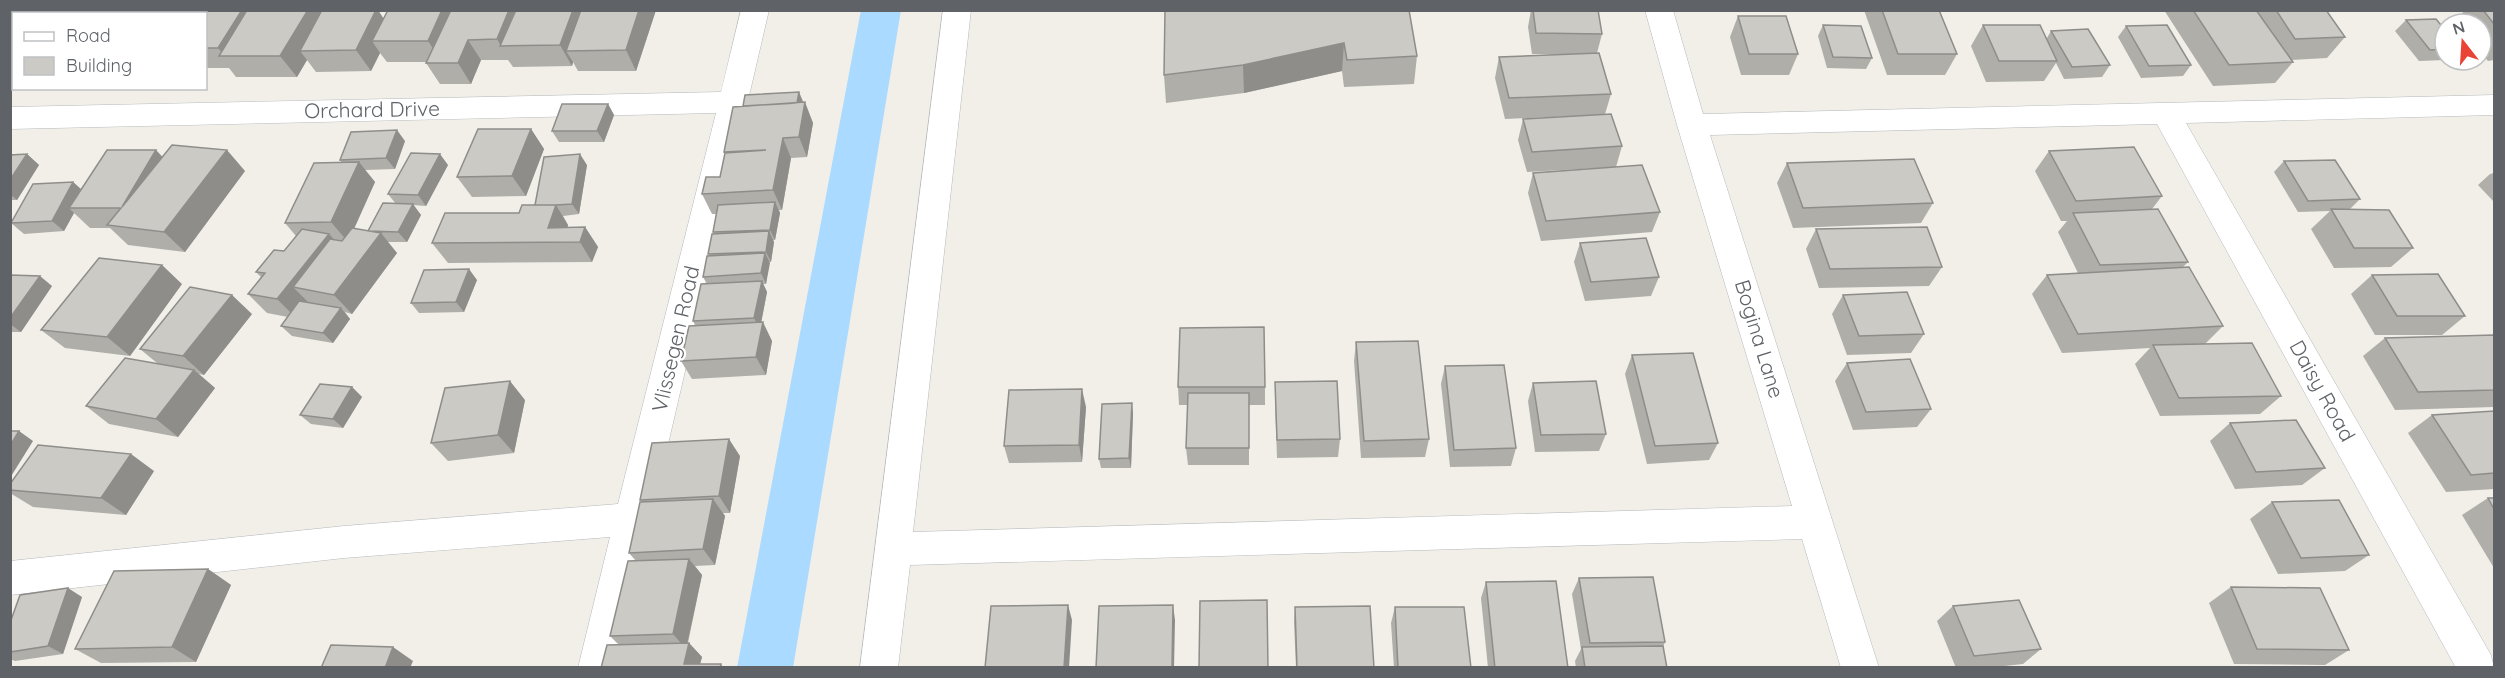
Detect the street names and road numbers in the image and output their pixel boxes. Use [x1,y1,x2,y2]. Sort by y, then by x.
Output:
street label: Orchard Drive [304,95,440,123]
street label: Vlissegen Road [646,263,704,414]
street label: Bogina Lane [1730,276,1790,401]
street label: Daisy Road [2284,335,2361,446]

